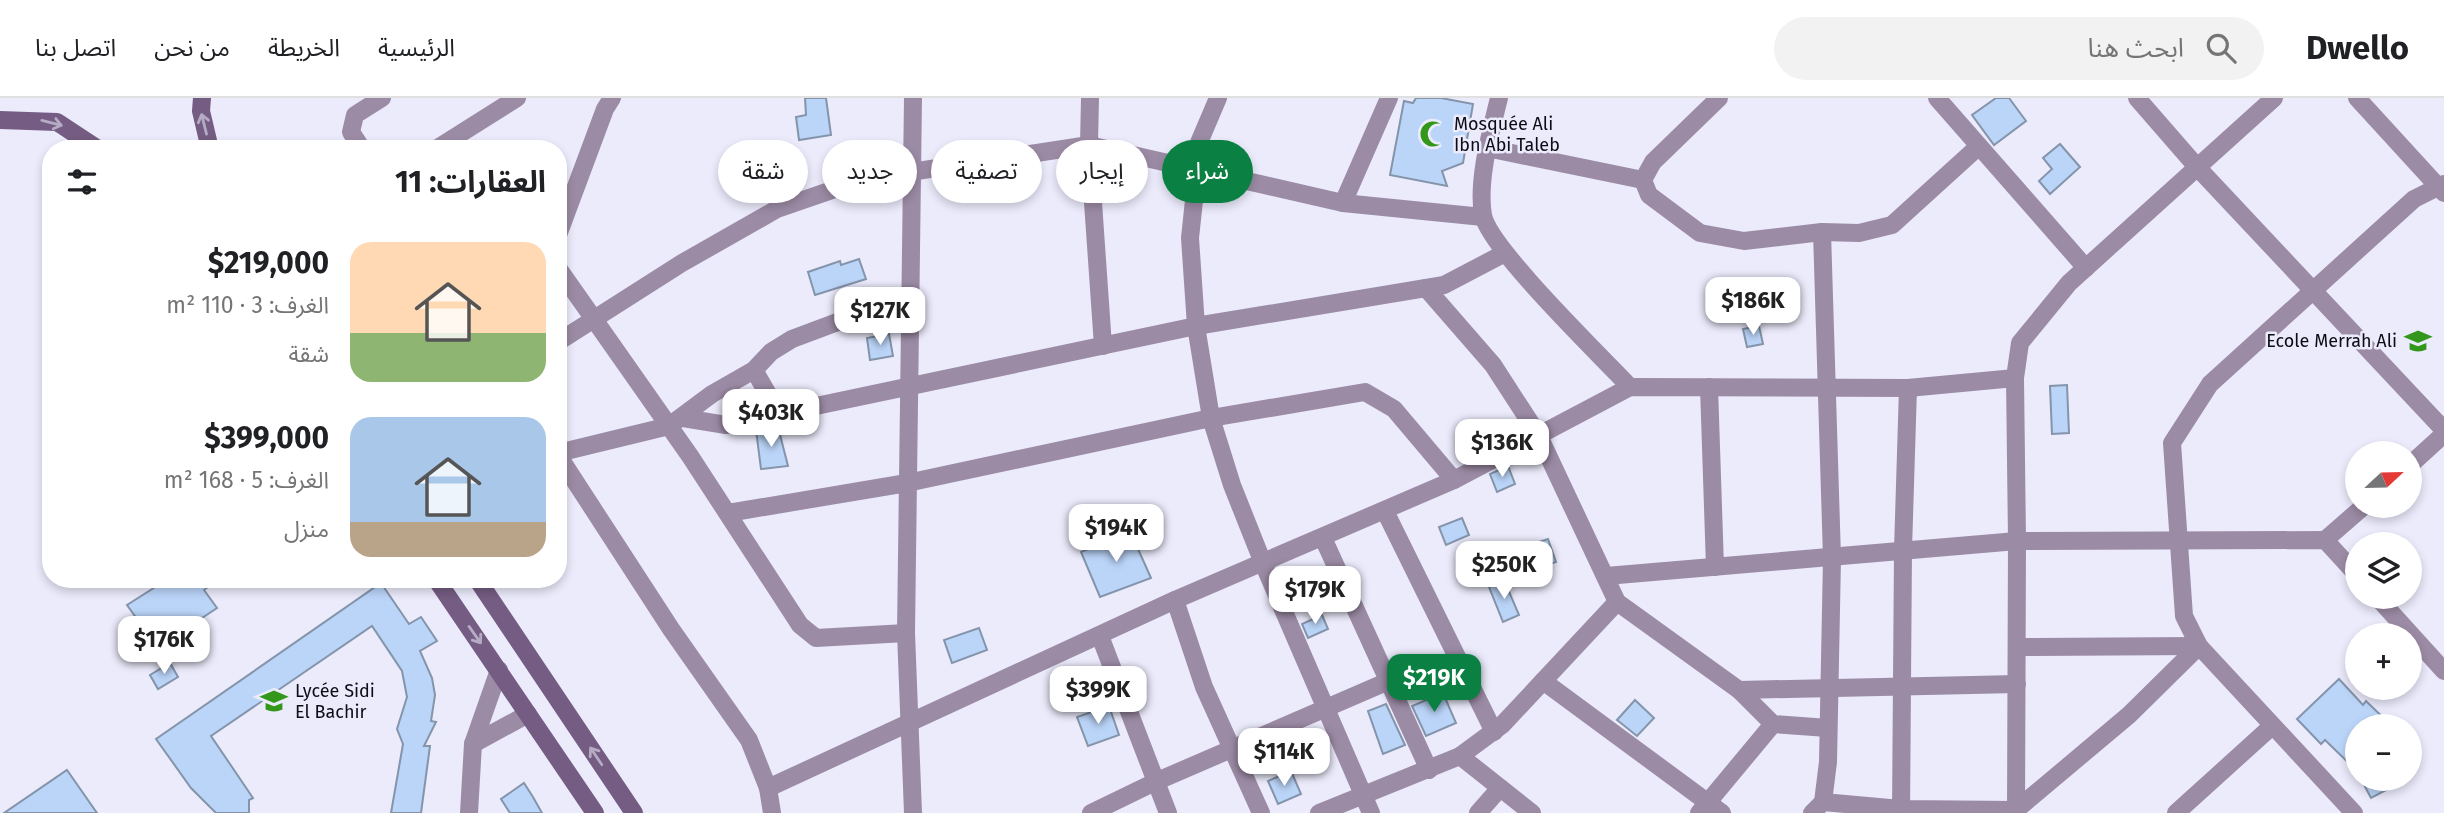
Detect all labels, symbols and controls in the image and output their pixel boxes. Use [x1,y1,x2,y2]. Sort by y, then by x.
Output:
search box [1774,17,2264,80]
text: Dwello [2306,28,2409,68]
icon: search [2202,29,2240,67]
text: ابحث هنا [2087,33,2184,64]
text: اتصل بنا [35,34,116,62]
text: من نحن [154,34,230,62]
text: الخريطة [268,34,340,62]
text: الرئيسية [378,34,455,62]
one-way arrow [197,113,210,135]
place label: Mosquée Ali Ibn Abi Taleb [1454,113,1560,156]
one-way arrow [41,118,63,131]
mosque icon: Mosquée Ali Ibn Abi Taleb [1418,119,1448,149]
chip: شقة [718,140,808,203]
chip: جديد [822,140,917,203]
chip: تصفية [931,140,1042,203]
chip: إيجار [1056,140,1148,203]
chip: شراء [1162,140,1253,203]
icon: filters [63,163,101,201]
text: العقارات: 11 [395,164,546,200]
text: $219,000 [208,245,329,281]
icon: home [406,270,490,354]
pin: $186K [1704,278,1802,337]
text: $186K [1721,286,1785,314]
pin: $127K [831,288,929,347]
text: الغرف: 3 · 110 m² [166,291,329,319]
text: $127K [850,296,910,324]
school or university icon: Ecole Merrah Ali [2403,326,2433,356]
place label: Ecole Merrah Ali [2266,330,2397,352]
text: شقة [288,340,329,368]
pin: $403K [722,390,820,449]
text: $403K [738,398,804,426]
text: $399,000 [204,420,329,456]
pin: $136K [1453,420,1551,479]
text: $136K [1471,428,1533,456]
north arrow [2345,441,2422,518]
map controls [2345,441,2422,791]
icon: home [406,445,490,529]
text: الغرف: 5 · 168 m² [164,466,329,494]
pin: $194K [1067,504,1165,564]
text: $194K [1085,513,1147,541]
text: منزل [284,515,329,543]
button: layers [2345,532,2422,609]
pin: $250K [1455,542,1553,601]
text: $250K [1472,550,1536,578]
pin: $179K [1266,566,1364,626]
text: $179K [1285,575,1345,603]
pin: $176K [115,616,213,676]
button: + [2345,623,2422,700]
text: $176K [134,625,194,653]
one-way arrow [468,625,482,644]
pin: $219K [1385,654,1483,714]
text: $219K [1403,663,1465,691]
pin: $399K [1049,666,1147,726]
text: $399K [1066,675,1130,703]
place label: Lycée Sidi El Bachir [295,680,375,723]
school or university icon: Lycée Sidi El Bachir [259,686,289,716]
button: − [2345,714,2422,791]
pin: $114K [1235,728,1333,788]
text: $114K [1254,737,1314,765]
one-way arrow [589,747,603,766]

